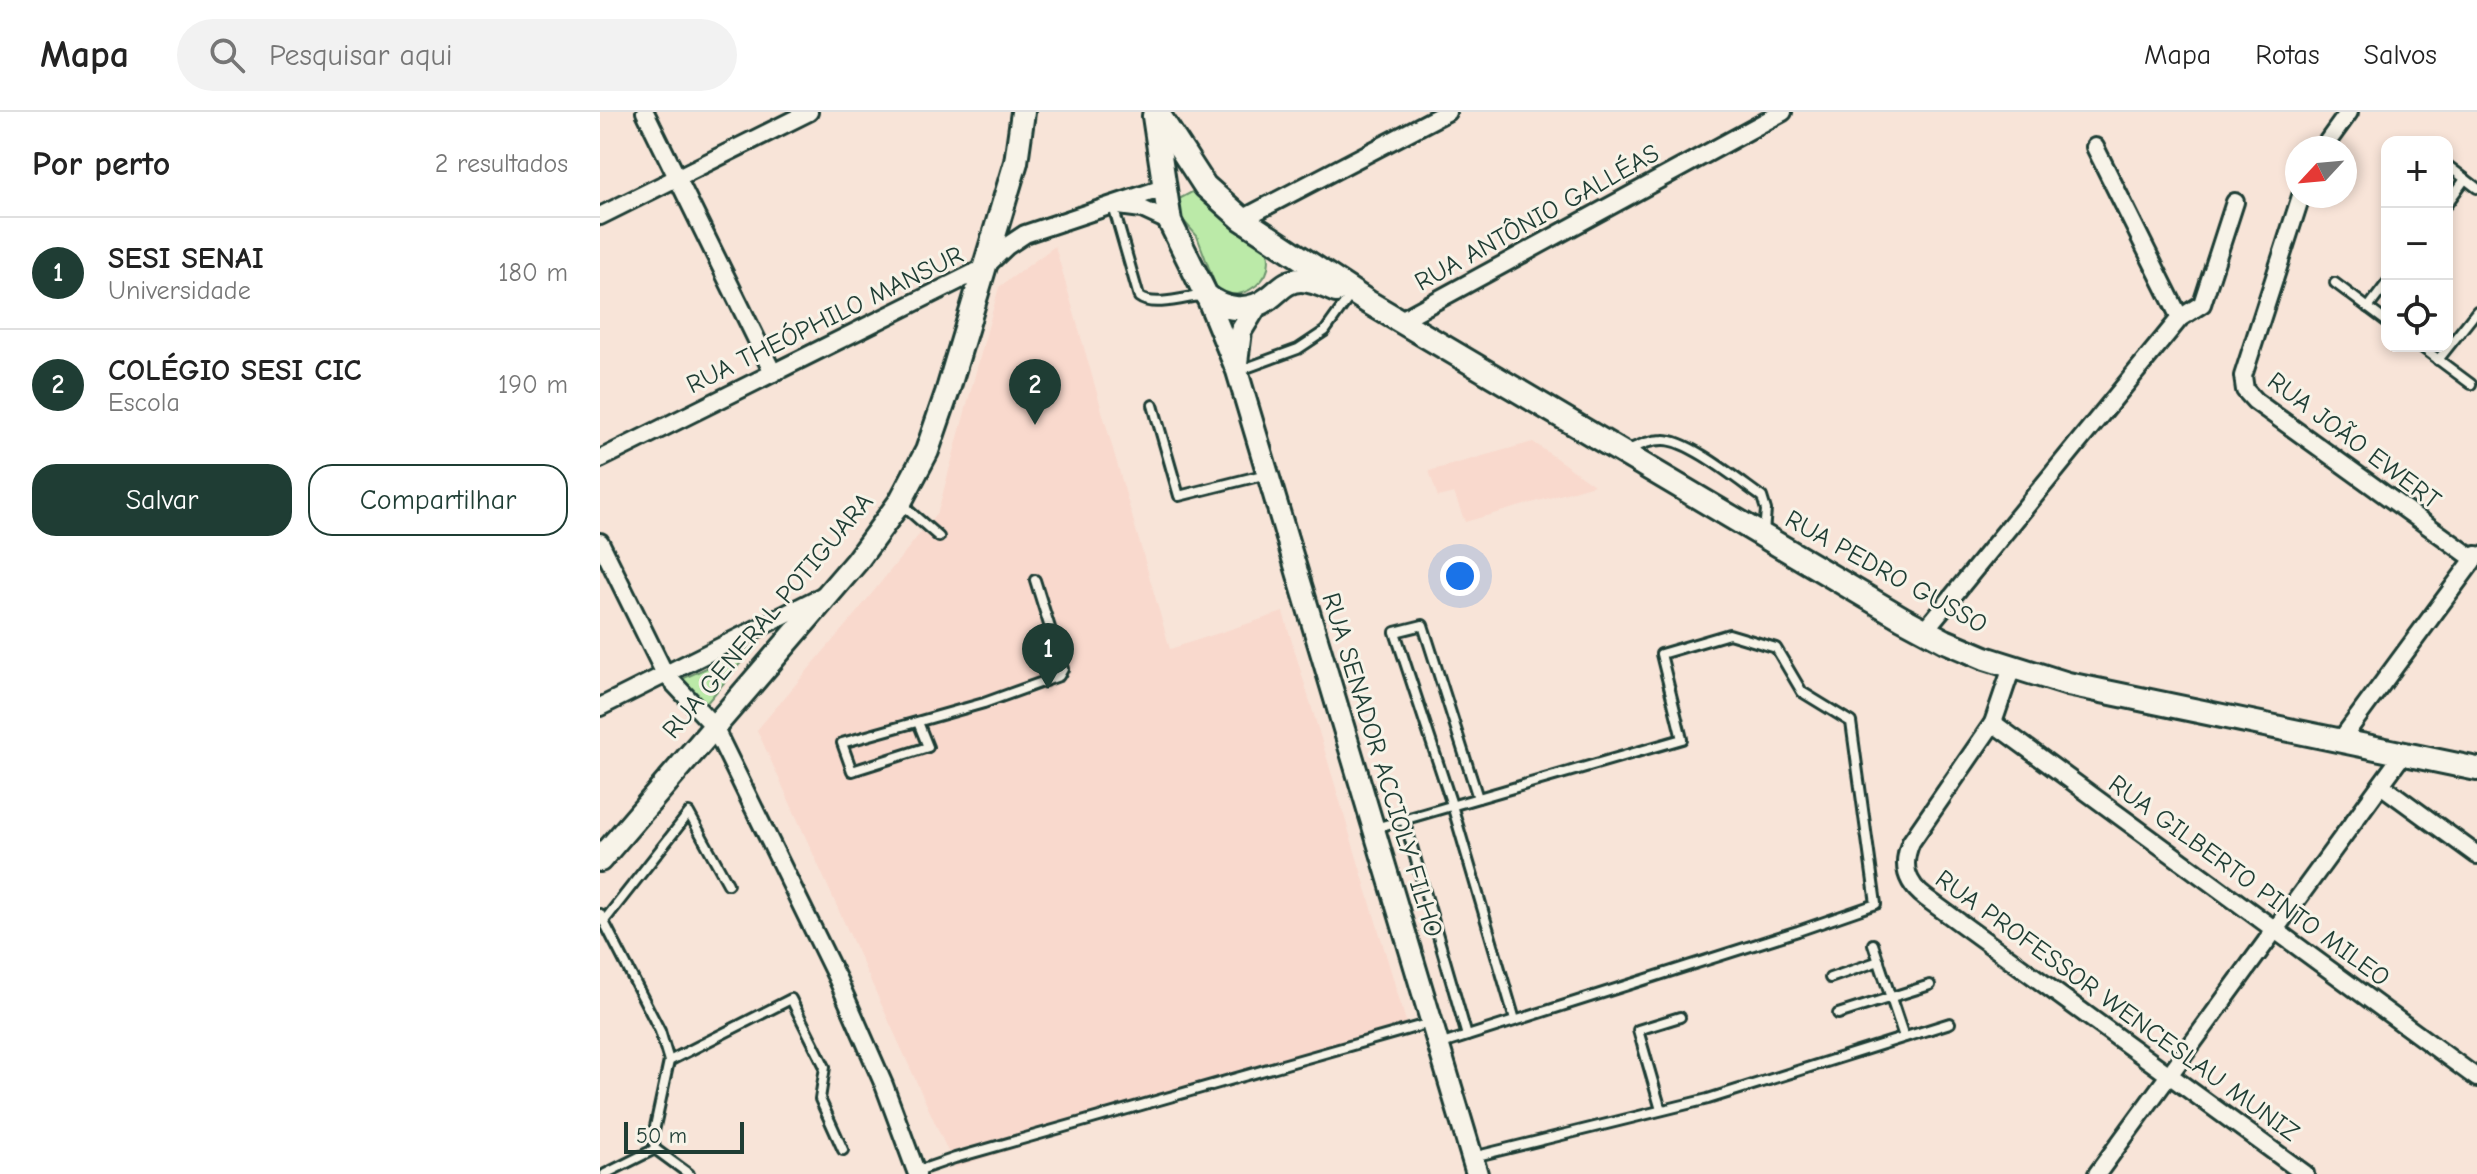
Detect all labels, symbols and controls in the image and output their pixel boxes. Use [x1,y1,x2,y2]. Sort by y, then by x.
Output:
search box [177,19,737,91]
text: Mapa [40,33,129,77]
icon: search [205,33,249,77]
text: Pesquisar aqui [269,38,453,73]
text: Mapa [2144,39,2211,71]
text: Rotas [2255,39,2320,71]
text: Salvos [2364,39,2437,71]
north arrow [2285,136,2357,208]
map controls [2381,136,2453,352]
button: + [2381,136,2453,208]
street label: RUA ANTÔNIO GALLÉAS [1409,137,1664,298]
text: Por perto [32,144,170,184]
text: 2 resultados [435,149,568,179]
button: − [2381,208,2453,280]
street label: RUA THEÓPHILO MANSUR [681,239,968,400]
text: SESI SENAI [108,241,264,276]
text: 1 [53,258,63,288]
text: 180 m [498,258,568,288]
text: Universidade [108,276,251,306]
button: locate [2381,280,2453,352]
text: COLÉGIO SESI CIC [108,353,362,388]
pin: 2 [1009,359,1061,425]
street label: RUA JOÃO EWERT [2262,365,2447,516]
text: 2 [52,370,64,400]
text: 190 m [498,370,568,400]
text: Escola [108,388,180,418]
button: Salvar [32,464,292,536]
button: Compartilhar [308,464,568,536]
street label: RUA GENERAL POTIGUARA [657,487,879,745]
street label: RUA PEDRO GUSSO [1780,504,1992,640]
your location [1440,556,1480,596]
street label: RUA SENADOR ACCIOLY FILHO [1315,589,1449,941]
pin: 1 [1022,623,1074,689]
street label: RUA GILBERTO PINTO MILEO [2103,769,2395,993]
street label: RUA PROFESSOR WENCESLAU MUNIZ [1929,864,2305,1148]
scale bar [624,1118,744,1154]
text: 50 m [636,1123,687,1149]

